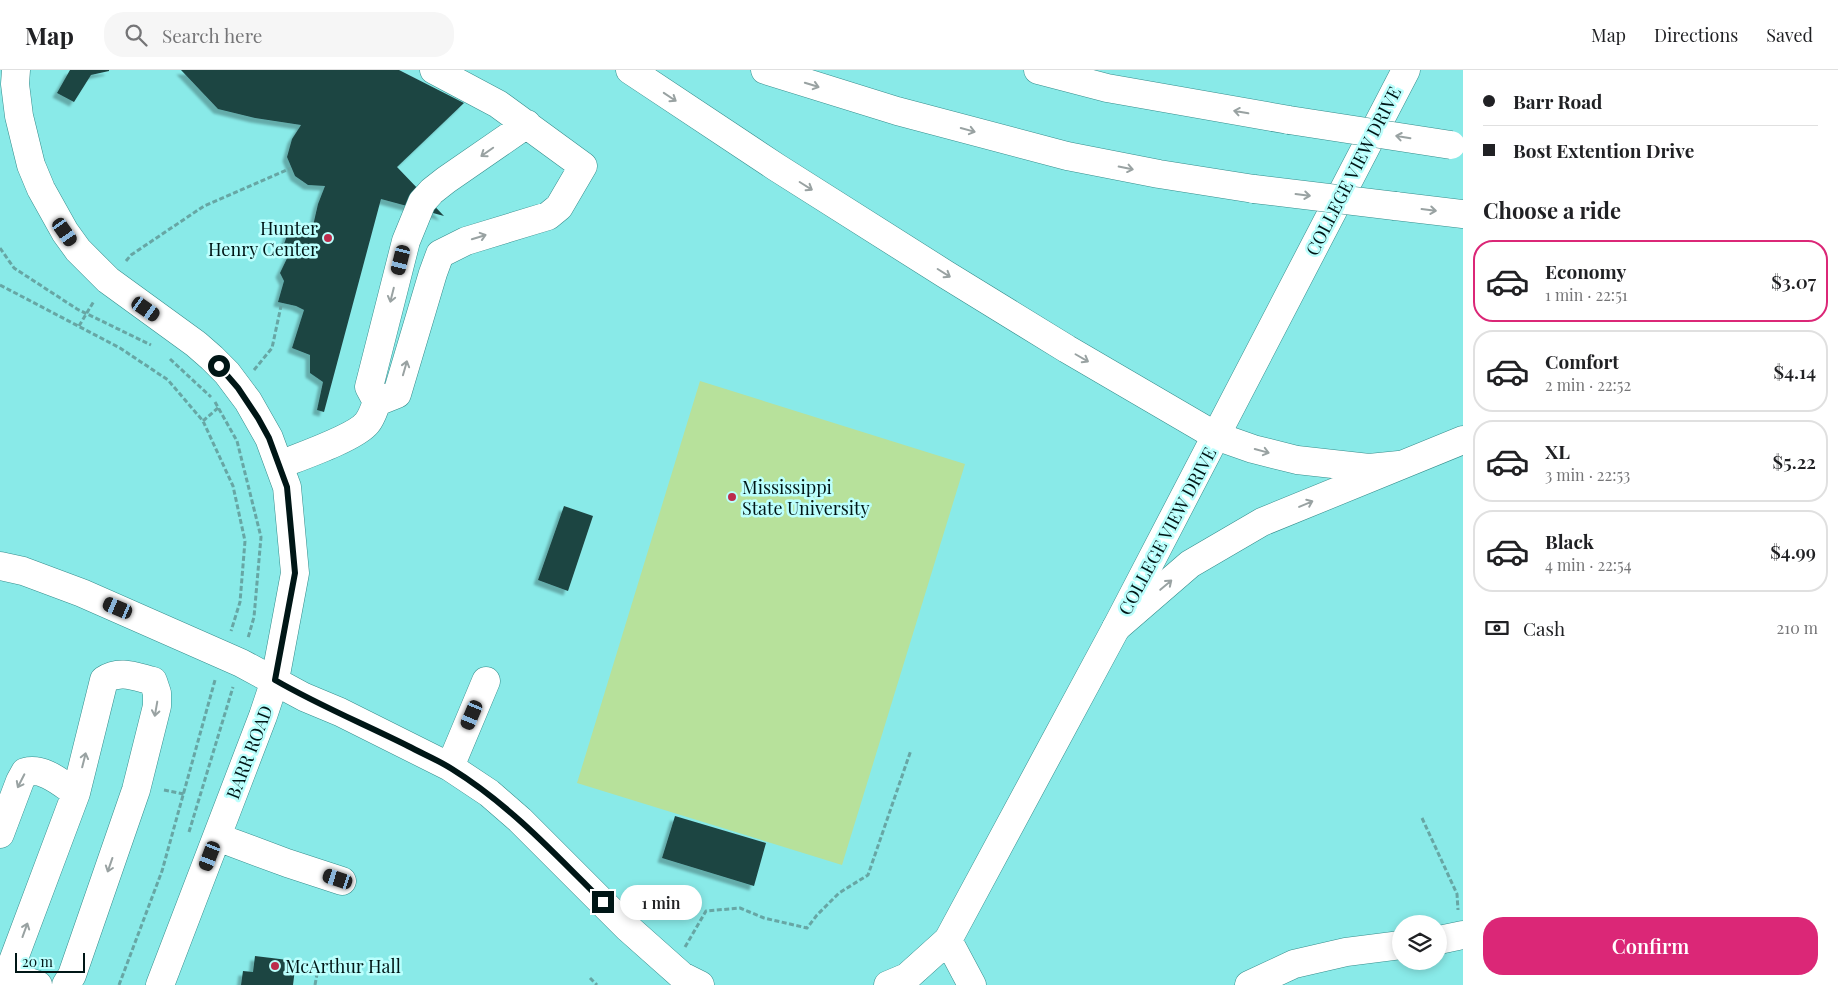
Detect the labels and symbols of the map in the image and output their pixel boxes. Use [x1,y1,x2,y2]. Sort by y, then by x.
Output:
one-way arrow [803,80,819,90]
street label: COLLEGE VIEW DRIVE [1300,82,1406,260]
one-way arrow [663,92,677,102]
one-way arrow [1234,106,1250,116]
one-way arrow [959,126,975,135]
one-way arrow [1395,132,1411,142]
one-way arrow [480,147,494,157]
one-way arrow [1117,163,1133,173]
one-way arrow [799,181,813,191]
one-way arrow [1294,190,1310,200]
one-way arrow [1421,205,1437,215]
car [50,215,79,249]
place label: Hunter Henry Center [208,216,318,261]
one-way arrow [471,231,487,241]
marker: Hunter Henry Center [322,232,334,244]
car [390,244,411,276]
one-way arrow [936,268,950,278]
one-way arrow [387,286,396,302]
car [129,294,162,324]
one-way arrow [1074,353,1089,363]
route start [208,355,230,377]
one-way arrow [400,360,410,376]
street label: COLLEGE VIEW DRIVE [1113,443,1221,619]
one-way arrow [1254,447,1270,456]
place label: Mississippi State University [742,475,870,520]
marker: Mississippi State University [726,491,738,503]
one-way arrow [1298,498,1313,508]
one-way arrow [1159,580,1172,591]
car [101,595,134,621]
car [459,698,484,732]
one-way arrow [150,700,160,716]
street label: BARR ROAD [220,702,278,802]
one-way arrow [80,752,89,768]
one-way arrow [16,773,25,788]
car [197,839,222,873]
one-way arrow [105,856,114,872]
car [321,867,354,891]
callout: 1 min [620,884,703,920]
route end [592,891,614,913]
one-way arrow [21,923,30,938]
scale bar [15,950,85,973]
place label: McArthur Hall [285,954,401,978]
marker: McArthur Hall [269,960,281,972]

